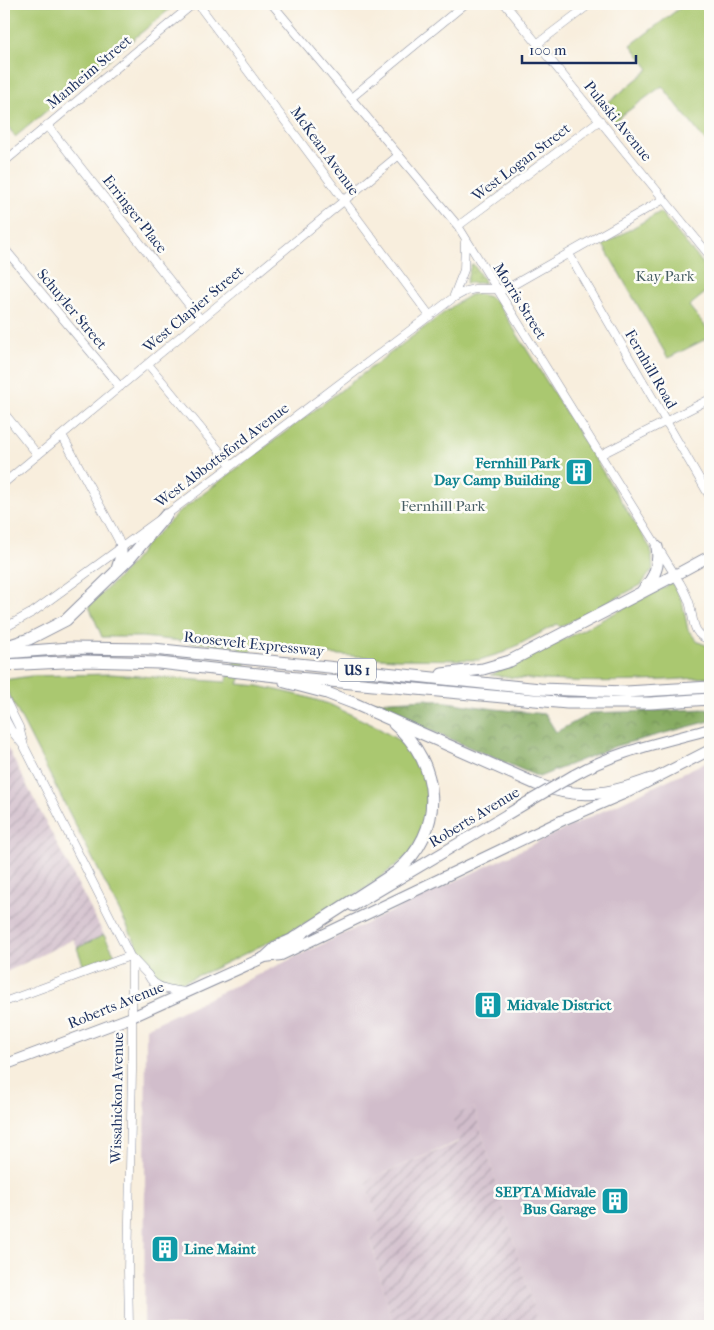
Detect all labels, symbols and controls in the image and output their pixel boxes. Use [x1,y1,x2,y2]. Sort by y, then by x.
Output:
street label: Manheim Street [43,31,135,113]
scale bar [522,32,635,64]
text: 100 m [529,41,567,59]
street label: Pulaski Avenue [580,77,656,165]
street label: McKean Avenue [287,103,364,199]
street label: West Logan Street [467,119,574,205]
street label: Erringer Place [99,171,171,257]
street label: Morris Street [489,260,551,343]
street label: West Clapier Street [138,261,247,357]
street label: Schuyler Street [33,265,111,353]
park label: Kay Park [636,267,695,285]
street label: Fernhill Road [621,326,681,412]
street label: West Abbottsford Avenue [151,399,293,512]
place label: Fernhill Park Day Camp Building [434,454,561,489]
building icon: Fernhill Park Day Camp Building [564,457,594,487]
park label: Fernhill Park [401,497,486,515]
street label: Roosevelt Expressway [183,628,326,660]
road number: US 1 [338,658,376,682]
street label: Roberts Avenue [425,783,523,851]
street label: Roberts Avenue [65,977,167,1033]
building icon: Midvale District [473,990,503,1020]
place label: Midvale District [506,996,612,1014]
street label: Wissahickon Avenue [107,1031,127,1165]
place label: SEPTA Midvale Bus Garage [495,1183,597,1218]
building icon: SEPTA Midvale Bus Garage [600,1186,630,1216]
building icon: Line Maint [150,1234,180,1264]
place label: Line Maint [184,1240,256,1258]

